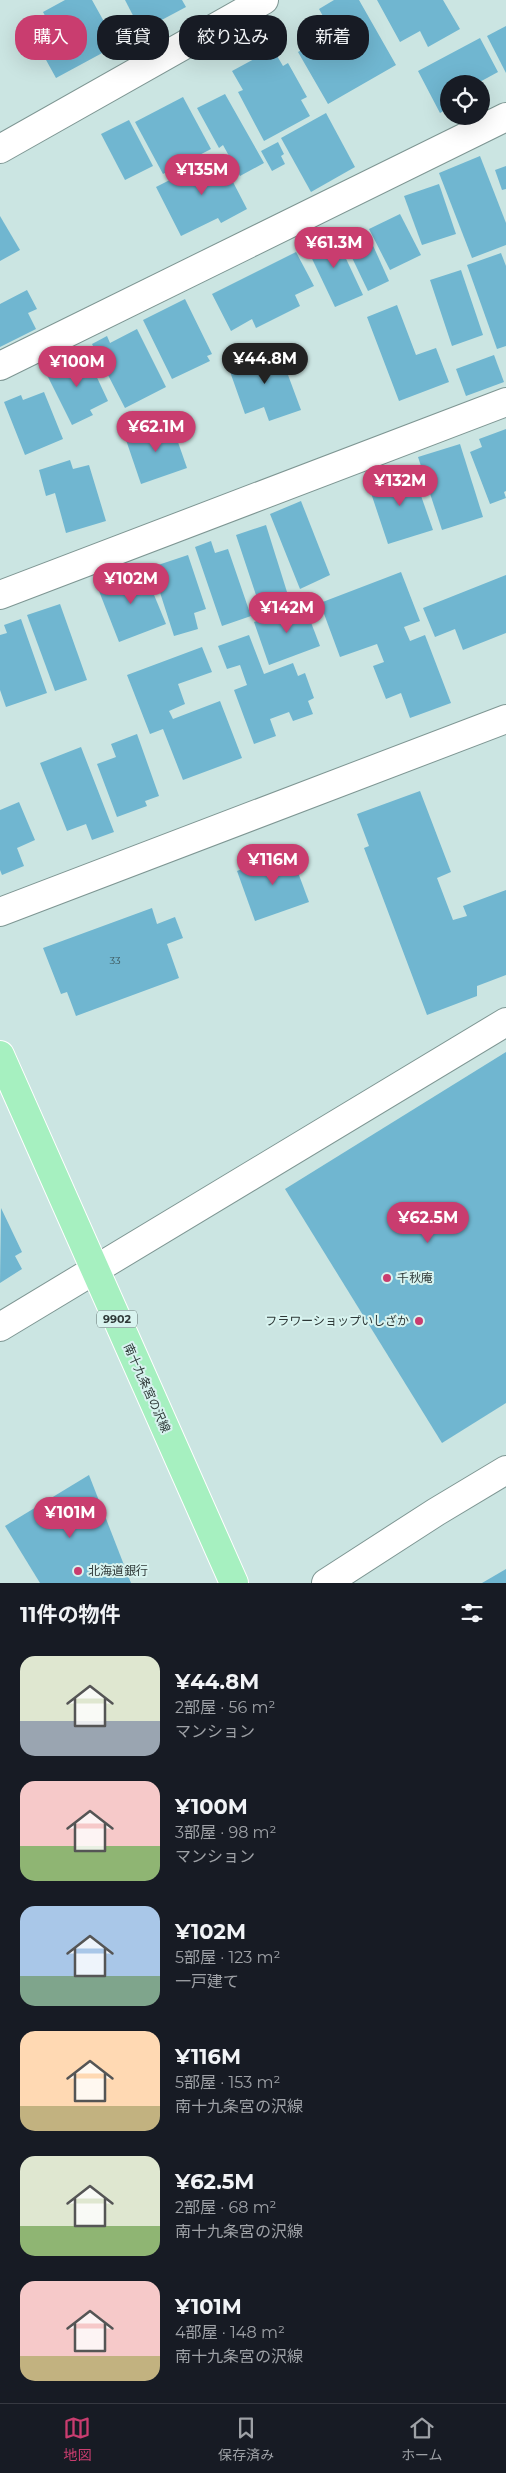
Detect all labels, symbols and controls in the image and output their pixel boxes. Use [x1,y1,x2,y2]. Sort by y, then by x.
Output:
chip: 購入 [15,15,87,60]
chip: 賃貸 [97,15,169,60]
chip: 絞り込み [179,15,287,60]
chip: 新着 [297,15,369,60]
map controls [440,75,490,125]
button: locate [440,75,490,125]
pin: ¥135M [167,154,237,196]
text: ¥135M [176,160,228,179]
pin: ¥61.3M [293,226,375,269]
text: ¥61.3M [305,233,363,252]
pin: ¥44.8M [224,342,306,385]
pin: ¥100M [42,346,112,388]
text: ¥44.8M [233,349,297,368]
text: ¥100M [49,352,105,371]
pin: ¥62.1M [115,410,197,453]
text: ¥62.1M [128,417,184,436]
pin: ¥132M [365,464,435,507]
text: ¥132M [374,471,426,490]
pin: ¥102M [96,562,166,605]
text: ¥102M [104,569,158,588]
pin: ¥142M [252,592,322,634]
text: ¥142M [260,598,314,617]
pin: ¥116M [238,844,308,886]
text: ¥116M [248,850,298,869]
house number: 33 [109,954,121,967]
pin: ¥62.5M [387,1202,469,1244]
text: ¥62.5M [398,1208,458,1227]
place label: 千秋庵 [397,1270,433,1285]
marker: 千秋庵 [381,1272,393,1284]
road number: 9902 [97,1310,137,1328]
place label: フラワーショップいしざか [265,1313,409,1328]
marker: フラワーショップいしざか [413,1315,425,1327]
street label: 南十九条宮の沢線 [121,1341,174,1435]
pin: ¥101M [35,1496,105,1539]
text: ¥101M [45,1503,95,1522]
place label: 北海道銀行 [88,1563,148,1578]
marker: 北海道銀行 [72,1565,84,1577]
icon: filters [458,1599,486,1627]
text: 11件の物件 [20,1602,120,1627]
text: ¥44.8M [175,1669,259,1694]
icon: home [60,1676,120,1736]
text: 2部屋 · 56 m² [175,1698,275,1717]
text: マンション [175,1722,255,1741]
text: ¥100M [175,1794,248,1819]
icon: home [60,1801,120,1861]
text: 3部屋 · 98 m² [175,1823,276,1842]
text: マンション [175,1847,255,1866]
text: ¥102M [175,1919,246,1944]
icon: home [60,1926,120,1986]
text: 5部屋 · 123 m² [175,1948,280,1967]
text: 一戸建て [175,1972,239,1991]
text: ¥116M [175,2044,241,2069]
icon: home [60,2051,120,2111]
text: 5部屋 · 153 m² [175,2073,280,2092]
text: 南十九条宮の沢線 [175,2097,303,2116]
text: ¥62.5M [175,2169,254,2194]
icon: home [60,2176,120,2236]
text: 2部屋 · 68 m² [175,2198,277,2217]
text: 南十九条宮の沢線 [175,2222,303,2241]
text: ¥101M [175,2294,242,2319]
icon: home [60,2301,120,2361]
text: 4部屋 · 148 m² [175,2323,285,2342]
text: 南十九条宮の沢線 [175,2347,303,2366]
tab: 地図 [63,2414,91,2464]
tab: 保存済み [218,2414,274,2464]
tab: ホーム [401,2414,443,2464]

